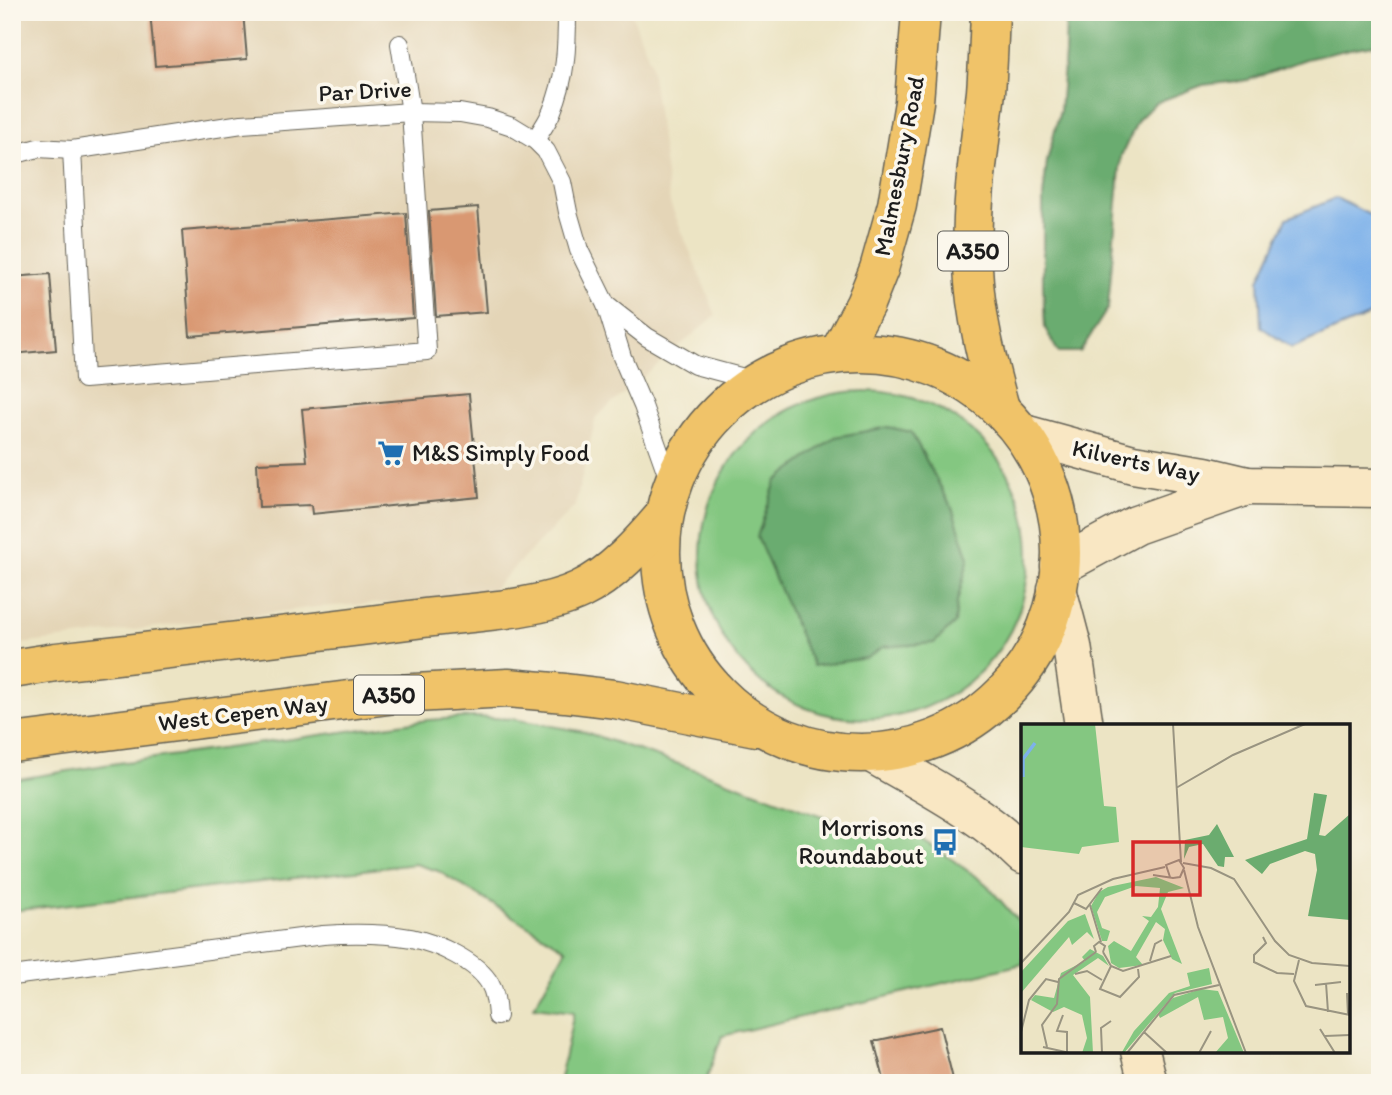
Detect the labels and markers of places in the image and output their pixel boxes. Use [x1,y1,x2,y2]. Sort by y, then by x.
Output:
supermarket icon: M&S Simply Food [376,438,406,468]
place label: M&S Simply Food [412,438,589,467]
place label: Morrisons Roundabout [798,813,924,870]
bus stop icon: Morrisons Roundabout [930,827,960,857]

